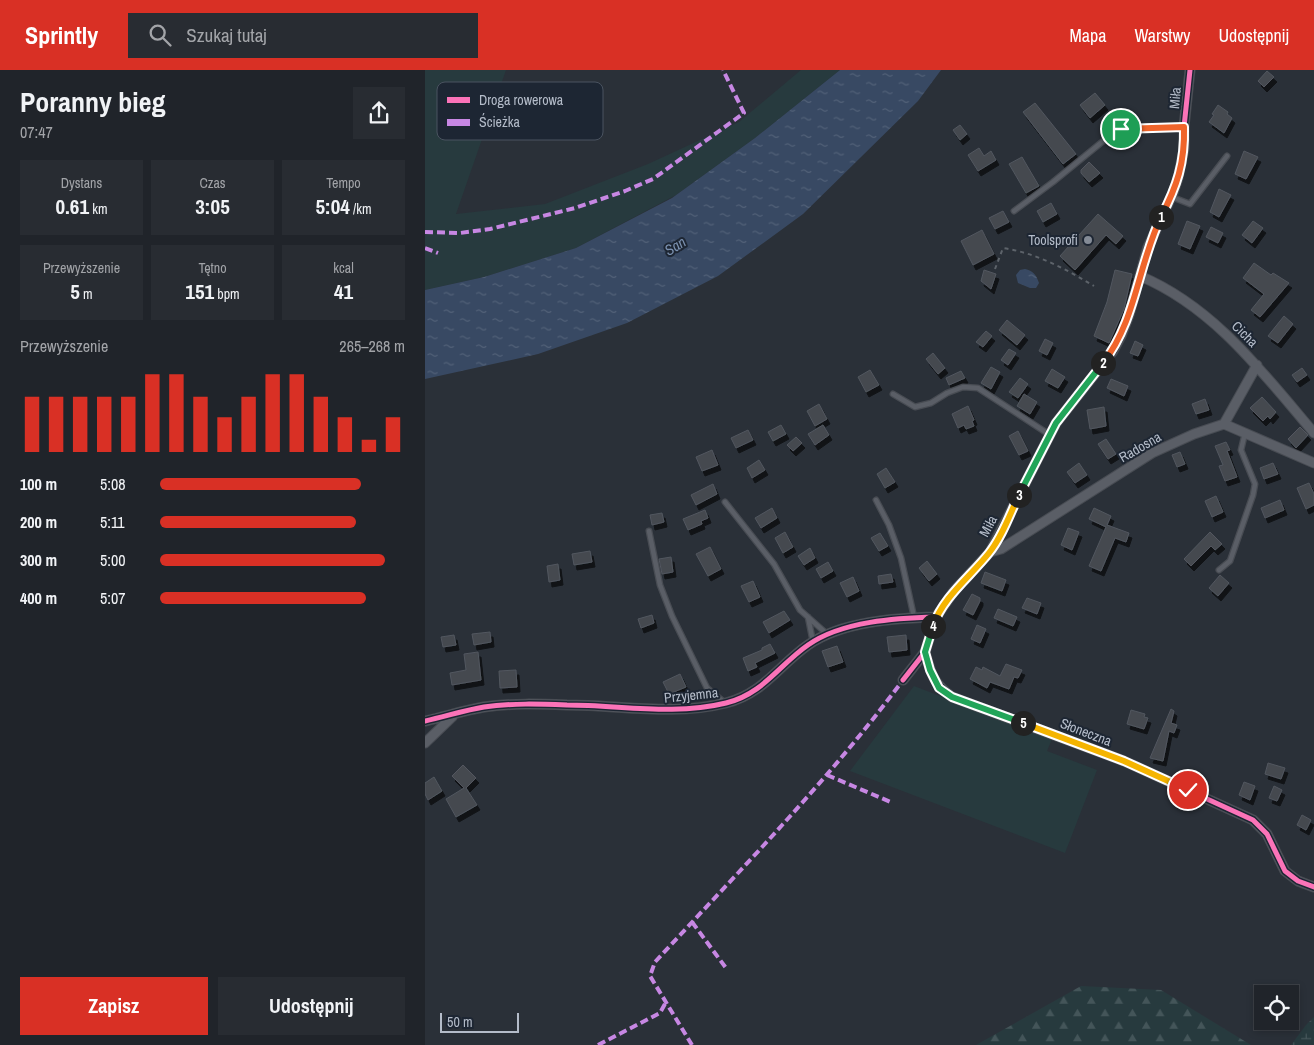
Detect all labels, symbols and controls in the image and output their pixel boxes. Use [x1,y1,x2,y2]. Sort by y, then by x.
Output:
search box [128,13,478,58]
text: Sprintly [25,19,98,51]
icon: search [146,21,174,49]
text: Szukaj tutaj [186,22,267,48]
text: Mapa [1069,23,1106,48]
text: Warstwy [1134,23,1190,48]
text: Udostępnij [1218,23,1289,48]
legend [437,82,603,140]
text: Poranny bieg [20,83,165,121]
street label: Miła [1165,86,1185,110]
button: share [353,87,405,139]
text: Droga rowerowa [479,91,564,109]
pin [1100,108,1142,150]
text: Ścieżka [479,113,520,131]
icon: arrive [1107,115,1135,143]
text: 07:47 [20,121,53,143]
text: Dystans [61,174,102,192]
text: Czas [199,174,226,192]
text: Tempo [326,174,361,192]
text: 0.61 [55,192,89,221]
text: 3:05 [195,192,230,221]
text: 5:04 [315,192,350,221]
text: km [89,200,108,218]
text: /km [350,200,372,218]
pin: 1 [1149,204,1173,230]
text: 1 [1158,208,1165,226]
water label: San [660,231,690,261]
place label: Toolsprofi [1028,231,1078,249]
marker: Toolsprofi [1082,234,1094,246]
text: Przewyższenie [43,259,120,277]
text: Tętno [198,259,227,277]
text: kcal [333,259,354,277]
text: 5 [70,277,80,306]
text: 151 [185,277,214,306]
text: 41 [334,277,353,306]
text: m [80,285,93,303]
text: bpm [214,285,240,303]
street label: Cicha [1228,317,1262,351]
text: Przewyższenie [20,335,108,357]
text: 265–268 m [339,335,405,357]
pin: 2 [1091,350,1115,376]
text: 2 [1100,354,1107,372]
street label: Radosna [1116,427,1165,466]
text: 100 m [20,473,57,495]
text: 5:08 [100,473,126,495]
pin: 3 [1007,482,1031,508]
text: 3 [1016,486,1023,504]
text: 200 m [20,511,57,533]
text: 5:11 [100,511,125,533]
street label: Miła [975,512,1001,540]
text: 300 m [20,549,57,571]
text: 5:00 [100,549,126,571]
text: 400 m [20,587,57,609]
text: 5:07 [100,587,126,609]
pin: 4 [921,614,945,638]
text: 4 [930,617,937,635]
street label: Przyjemna [663,683,720,707]
pin: 5 [1011,710,1035,736]
text: 5 [1020,714,1027,732]
street label: Słoneczna [1058,714,1115,750]
pin [1167,769,1209,811]
icon: check [1174,776,1202,804]
button: Zapisz [20,977,208,1035]
button: Udostępnij [218,977,405,1035]
map controls [1254,985,1299,1030]
button: locate [1254,985,1299,1030]
scale bar [440,1010,519,1033]
text: 50 m [447,1013,473,1031]

